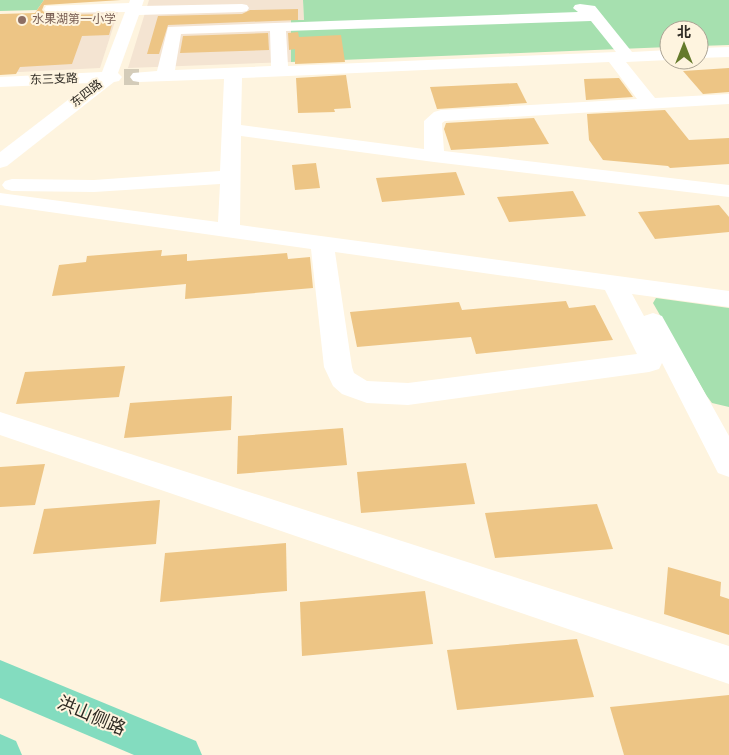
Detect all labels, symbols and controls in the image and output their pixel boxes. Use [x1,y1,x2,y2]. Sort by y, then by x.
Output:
place label: 水果湖第一小学 [32,12,116,28]
marker: 水果湖第一小学 [16,14,28,26]
north arrow [659,20,709,70]
text: 北 [677,25,691,42]
street label: 东三支路 [30,71,78,89]
street label: 东四路 [68,77,106,111]
street label: 洪山侧路 [53,692,129,742]

